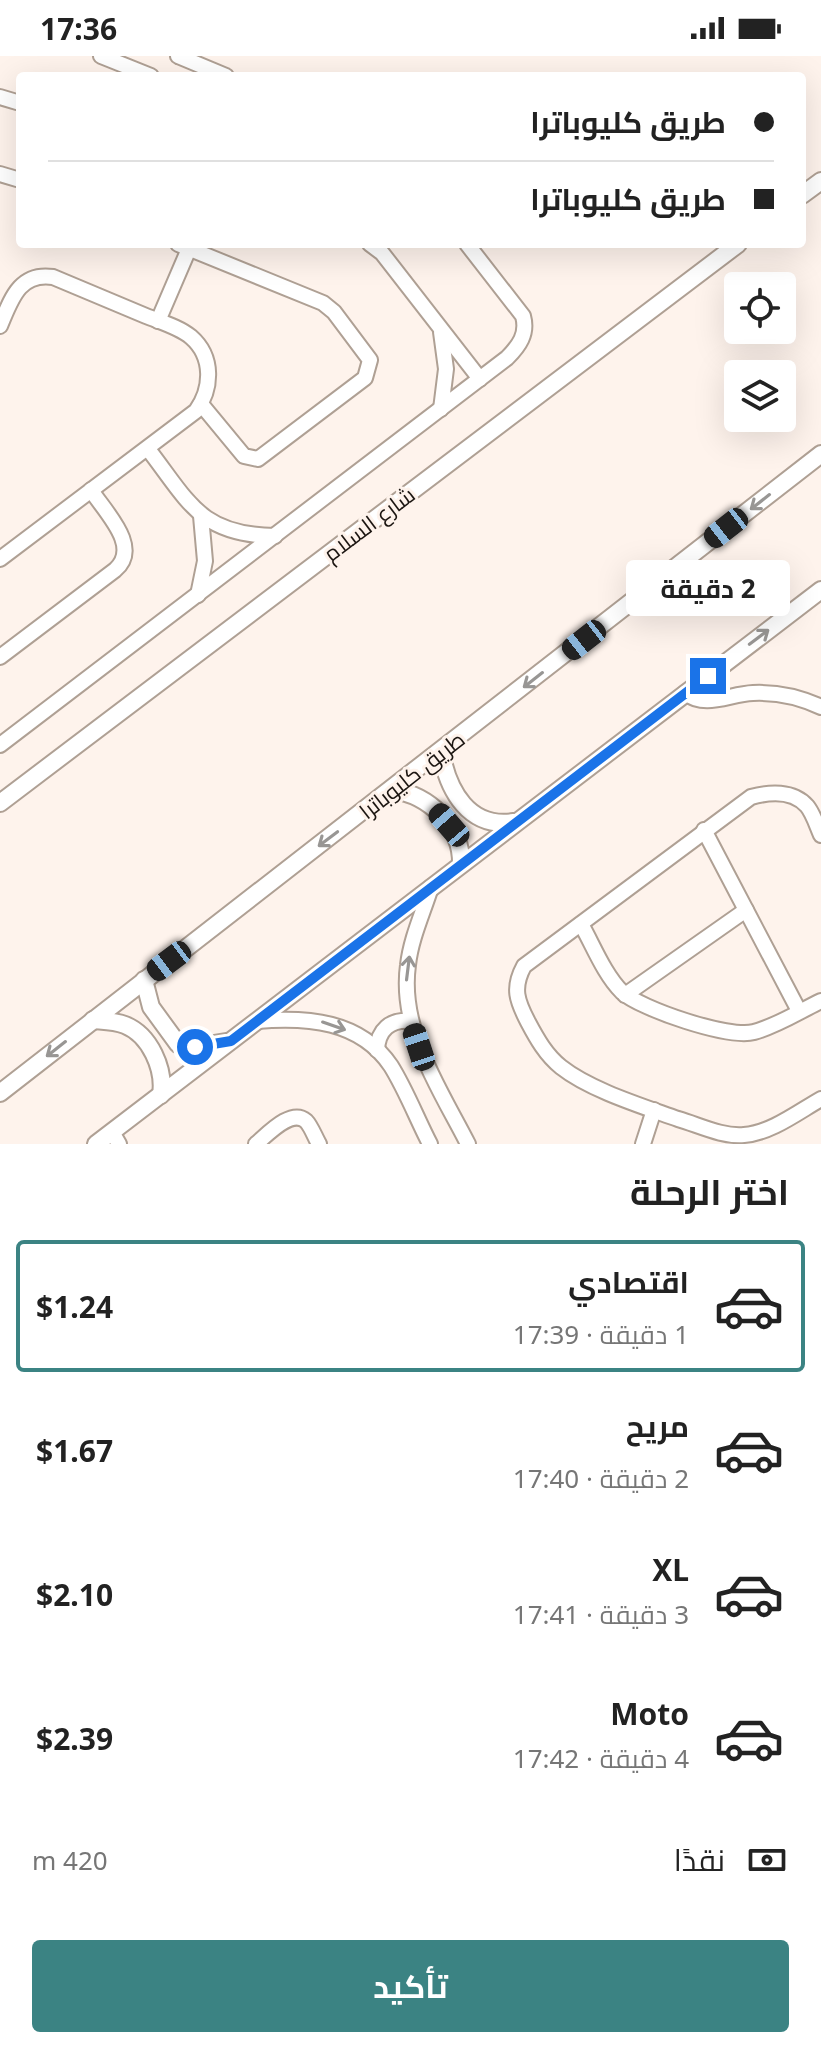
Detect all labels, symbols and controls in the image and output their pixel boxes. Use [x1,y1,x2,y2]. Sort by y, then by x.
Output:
text: 17:36 [40,8,117,49]
text: طريق كليوباترا [530,101,726,142]
text: طريق كليوباترا [530,178,726,219]
map controls [724,272,796,432]
button: locate [724,272,796,344]
button: layers [724,360,796,432]
street label: شارع السلام [316,479,422,569]
one-way arrow [750,493,771,510]
car [700,504,752,552]
callout: 2 دقيقة [626,560,790,616]
text: 2 دقيقة [660,570,756,606]
car [558,616,610,664]
one-way arrow [748,629,769,646]
route end [690,658,726,694]
one-way arrow [523,671,544,688]
street label: طريق كليوباترا [352,723,470,825]
car [424,799,474,851]
one-way arrow [318,831,339,848]
car [143,937,195,985]
one-way arrow [401,955,416,981]
one-way arrow [321,1020,346,1034]
car [400,1020,438,1074]
route start [177,1029,213,1065]
one-way arrow [46,1041,67,1058]
text: اختر الرحلة [630,1167,789,1216]
text: اقتصادي [568,1261,689,1302]
icon: car [713,1270,785,1342]
text: $1.24 [36,1286,113,1327]
text: 1 دقيقة · 17:39 [513,1316,689,1352]
text: مريح [626,1405,689,1446]
icon: car [713,1414,785,1486]
text: $1.67 [36,1430,113,1471]
text: 2 دقيقة · 17:40 [513,1460,689,1496]
text: XL [652,1549,689,1590]
icon: car [713,1558,785,1630]
text: $2.10 [36,1574,113,1615]
text: 3 دقيقة · 17:41 [513,1596,689,1632]
text: Moto [610,1693,689,1734]
icon: car [713,1702,785,1774]
text: $2.39 [36,1718,113,1759]
text: 4 دقيقة · 17:42 [513,1740,689,1776]
icon: cash [745,1838,789,1882]
text: نقدًا [674,1839,725,1880]
text: 420 m [32,1842,108,1878]
button: تأكيد [32,1940,789,2032]

